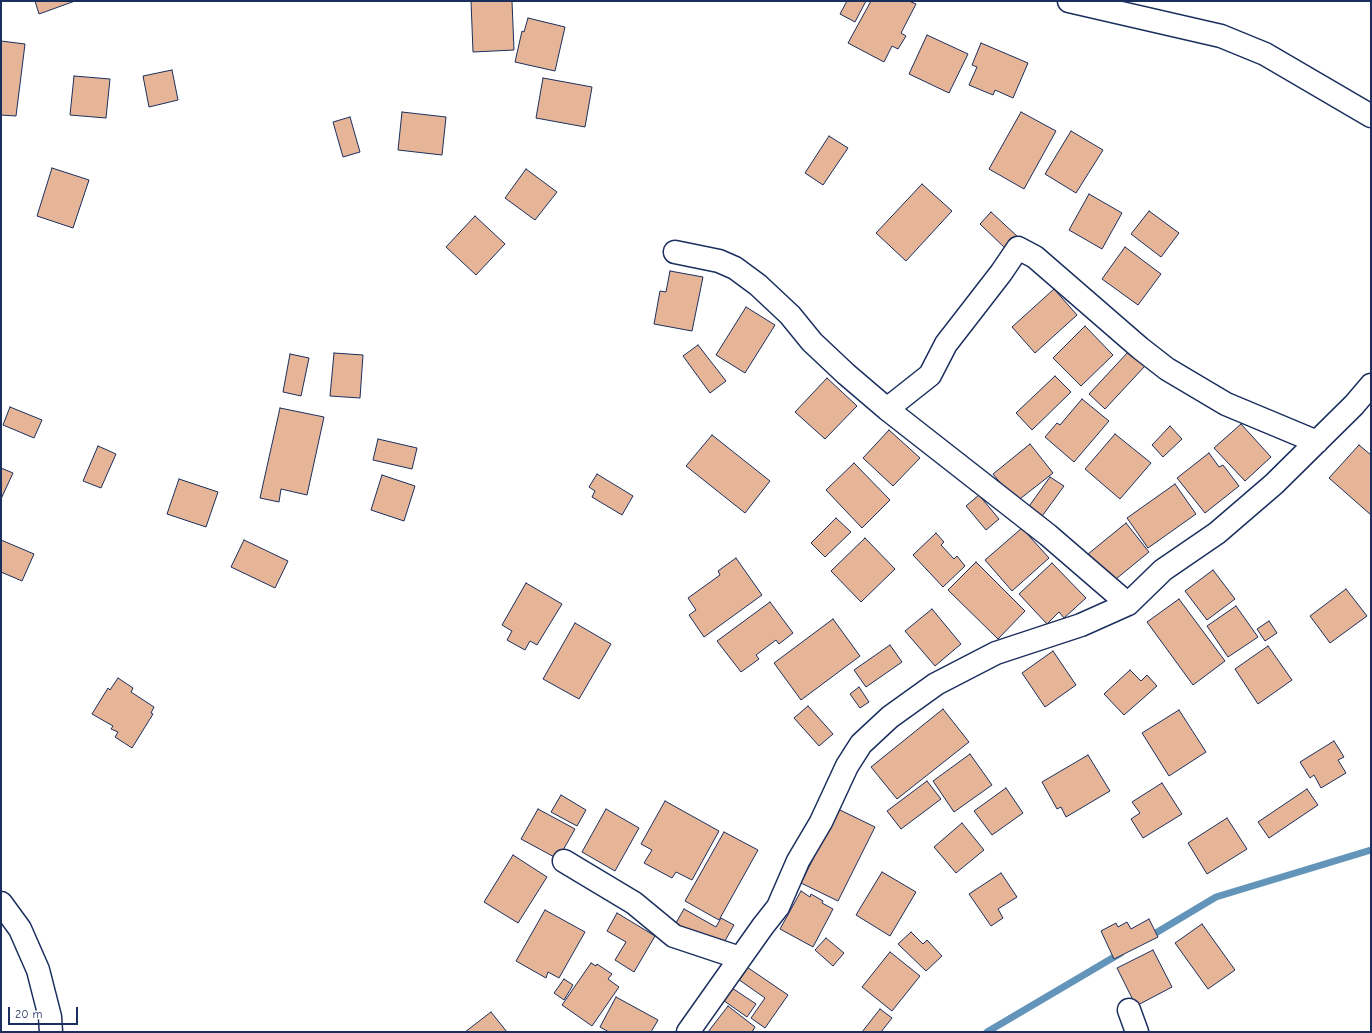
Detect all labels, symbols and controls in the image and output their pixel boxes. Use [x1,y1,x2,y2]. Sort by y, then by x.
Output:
scale bar [10,999,80,1025]
text: 20 m [15,1007,43,1021]

